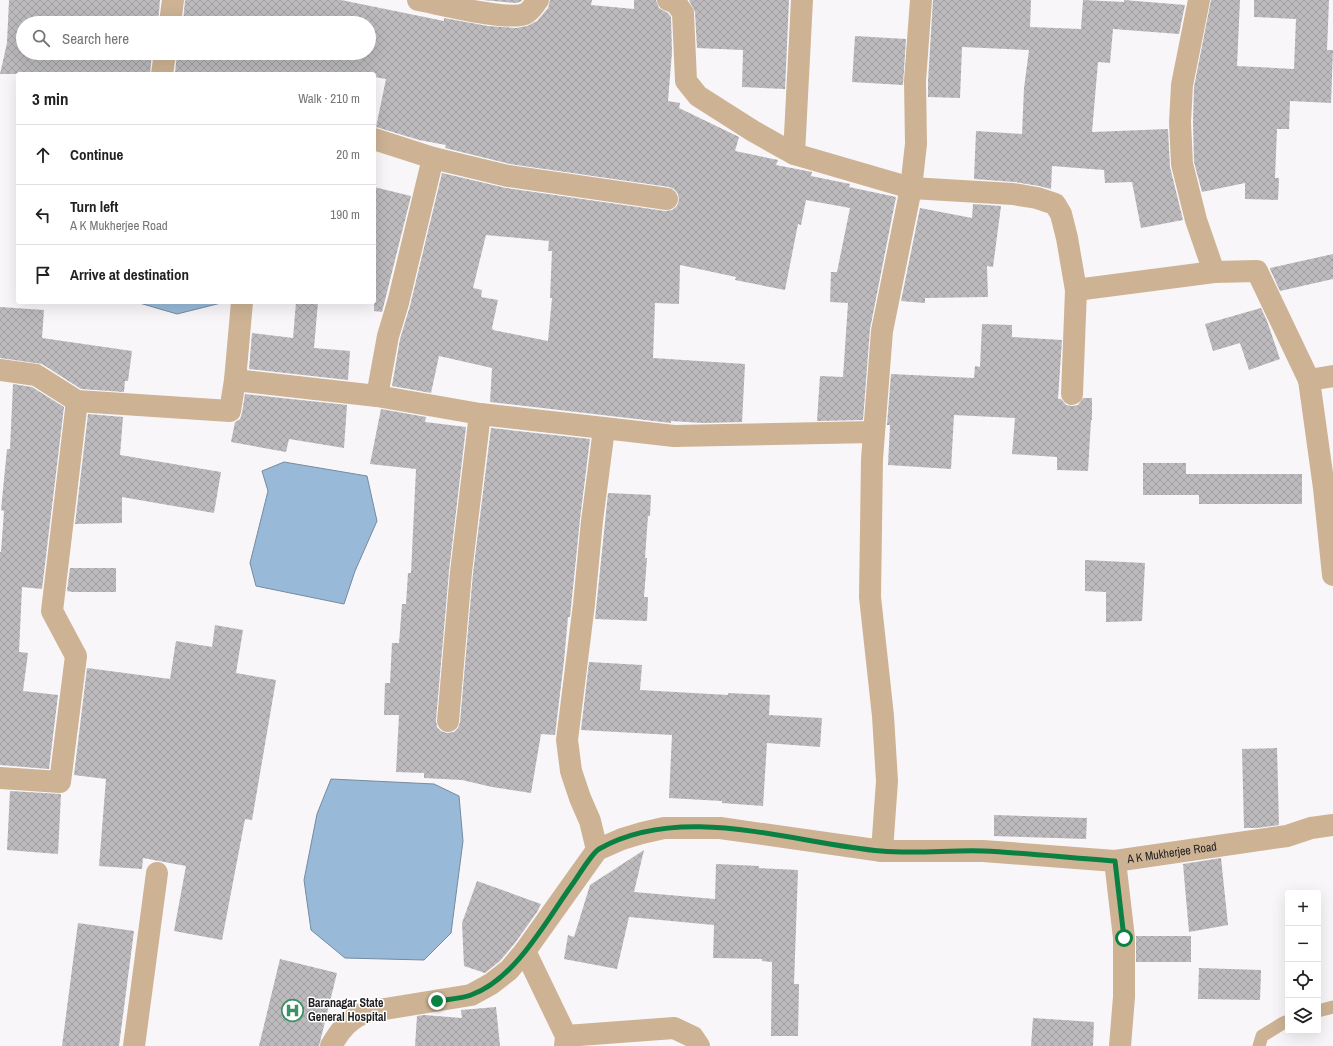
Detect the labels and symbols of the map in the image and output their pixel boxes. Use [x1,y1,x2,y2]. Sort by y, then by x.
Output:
street label: A K Mukherjee Road [1125,838,1218,867]
route start [1115,929,1133,947]
route end [428,992,446,1010]
place label: Baranagar State General Hospital [308,995,386,1025]
hospital icon: Baranagar State General Hospital [279,997,305,1023]

